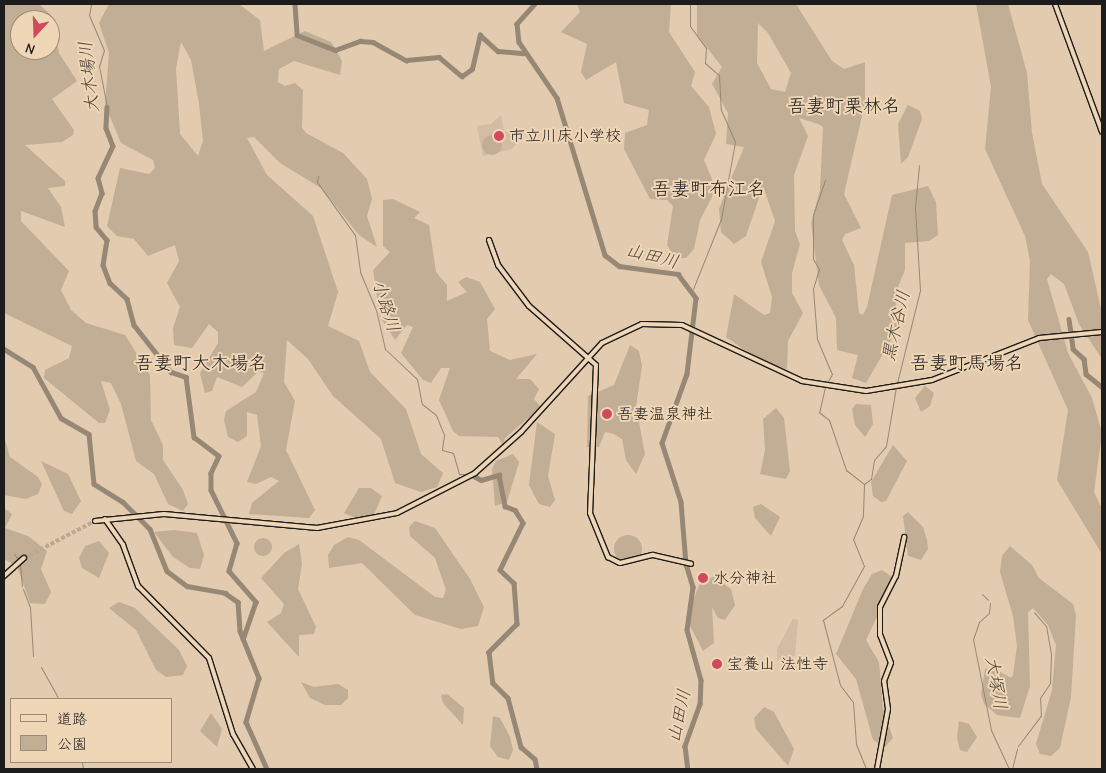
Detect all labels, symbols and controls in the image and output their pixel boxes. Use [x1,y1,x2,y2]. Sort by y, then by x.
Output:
north arrow [10,10,60,60]
text: N [23,39,37,58]
water label: 大木場川 [75,40,105,114]
district label: 吾妻町栗林名 [787,96,901,118]
place label: 市立川床小学校 [509,126,621,146]
marker: 市立川床小学校 [493,130,505,142]
district label: 吾妻町布江名 [652,179,766,201]
water label: 山田川 [623,240,681,274]
water label: 小路川 [366,277,404,335]
water label: 黒木谷川 [878,288,916,364]
district label: 吾妻町大木場名 [135,353,267,375]
district label: 吾妻町馬場名 [910,353,1024,375]
place label: 吾妻温泉神社 [617,404,713,424]
marker: 吾妻温泉神社 [601,408,613,420]
place label: 水分神社 [713,568,777,588]
marker: 水分神社 [697,572,709,584]
place label: 宝養山 法性寺 [727,654,828,674]
water label: 大塚川 [980,655,1010,711]
marker: 宝養山 法性寺 [711,658,723,670]
water label: 山田川 [664,687,696,745]
legend [10,698,172,763]
text: 道路 [57,710,87,728]
text: 公園 [57,735,87,753]

